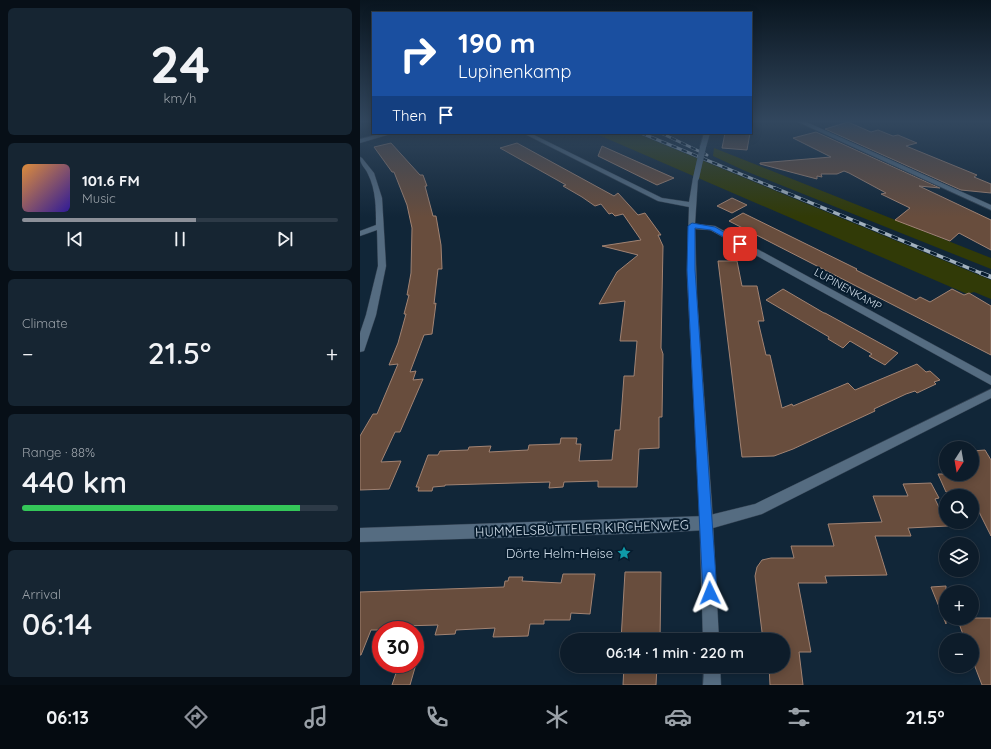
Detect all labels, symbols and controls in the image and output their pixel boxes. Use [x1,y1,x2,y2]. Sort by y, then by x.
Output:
text: 190 m [458,25,536,60]
icon: right [392,28,444,80]
text: 24 [150,31,210,96]
text: Lupinenkamp [458,60,571,83]
text: km/h [164,90,196,106]
icon: arrive [435,104,457,126]
text: Then [392,106,427,125]
text: 101.6 FM [82,171,140,190]
text: Music [82,190,116,206]
pin [723,227,757,261]
icon: previous [64,228,86,250]
icon: pause [169,228,191,250]
icon: next [274,228,296,250]
icon: arrive [729,233,751,255]
street label: LUPINENKAMP [812,265,885,314]
text: Climate [22,315,68,331]
text: 21.5° [148,334,211,372]
text: − [22,340,33,368]
text: + [326,340,338,368]
north arrow [939,441,979,481]
map controls [939,441,979,673]
text: Range · 88% [22,444,95,460]
text: 440 km [22,463,127,501]
button: search [939,489,979,529]
street label: HUMMELSBÜTTELER KIRCHENWEG [475,516,689,540]
button: layers [939,537,979,577]
place label: Dörte Helm-Heise [506,545,613,561]
place icon: Dörte Helm-Heise [616,545,632,561]
position arrow [689,572,731,614]
button: + [939,585,979,625]
text: Arrival [22,586,61,602]
text: 06:14 [22,605,92,643]
speed limit sign: 30 [372,621,424,673]
button: − [939,633,979,673]
text: 06:14 · 1 min · 220 m [606,643,744,662]
icon: directions [182,703,210,731]
icon: music [302,703,330,731]
icon: phone [423,703,451,731]
icon: climate [543,703,571,731]
icon: car [664,703,692,731]
icon: filters [785,703,813,731]
text: 06:13 [46,706,89,729]
text: 21.5° [905,706,945,729]

